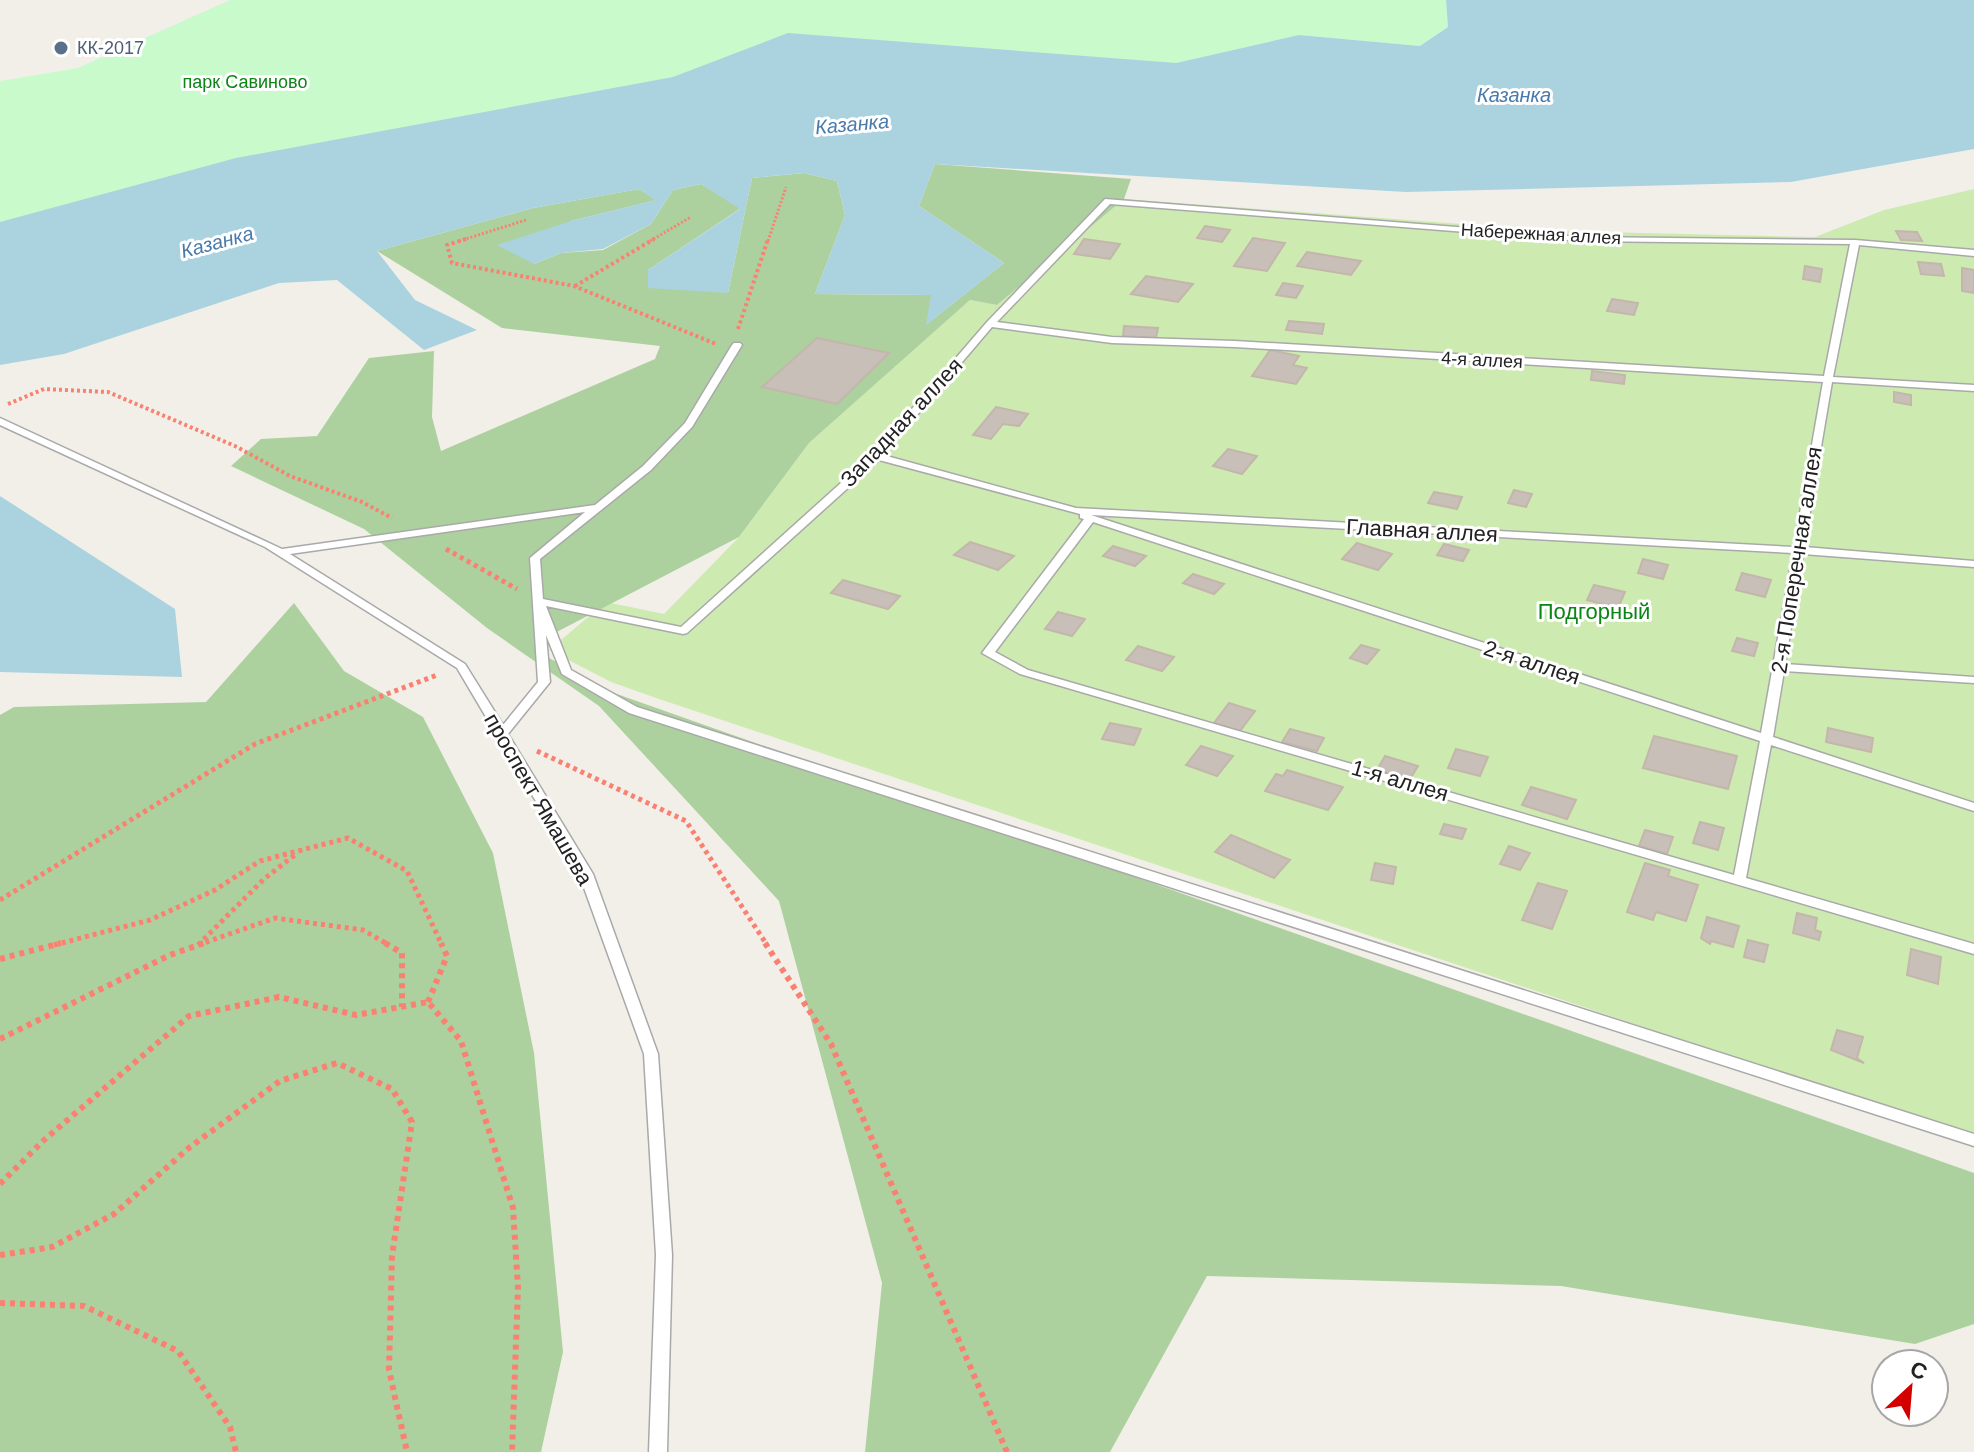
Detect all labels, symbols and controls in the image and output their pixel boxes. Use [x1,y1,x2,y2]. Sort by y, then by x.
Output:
place label: КК-2017 [77,38,144,58]
marker: КК-2017 [52,39,70,57]
park label: парк Савиново [183,72,307,92]
water label: Казанка [1477,84,1551,106]
water label: Казанка [814,110,890,138]
street label: Набережная аллея [1460,220,1622,248]
water label: Казанка [178,222,256,262]
street label: 4-я аллея [1441,348,1523,372]
street label: Западная аллея [835,353,967,492]
street label: 2-я Поперечная аллея [1766,445,1827,675]
street label: Главная аллея [1345,514,1498,547]
park label: Подгорный [1538,599,1650,624]
street label: 2-я аллея [1481,635,1583,690]
street label: проспект Ямашева [479,709,598,890]
street label: 1-я аллея [1349,755,1451,806]
north arrow [1870,1348,1950,1428]
text: С [1906,1356,1931,1385]

